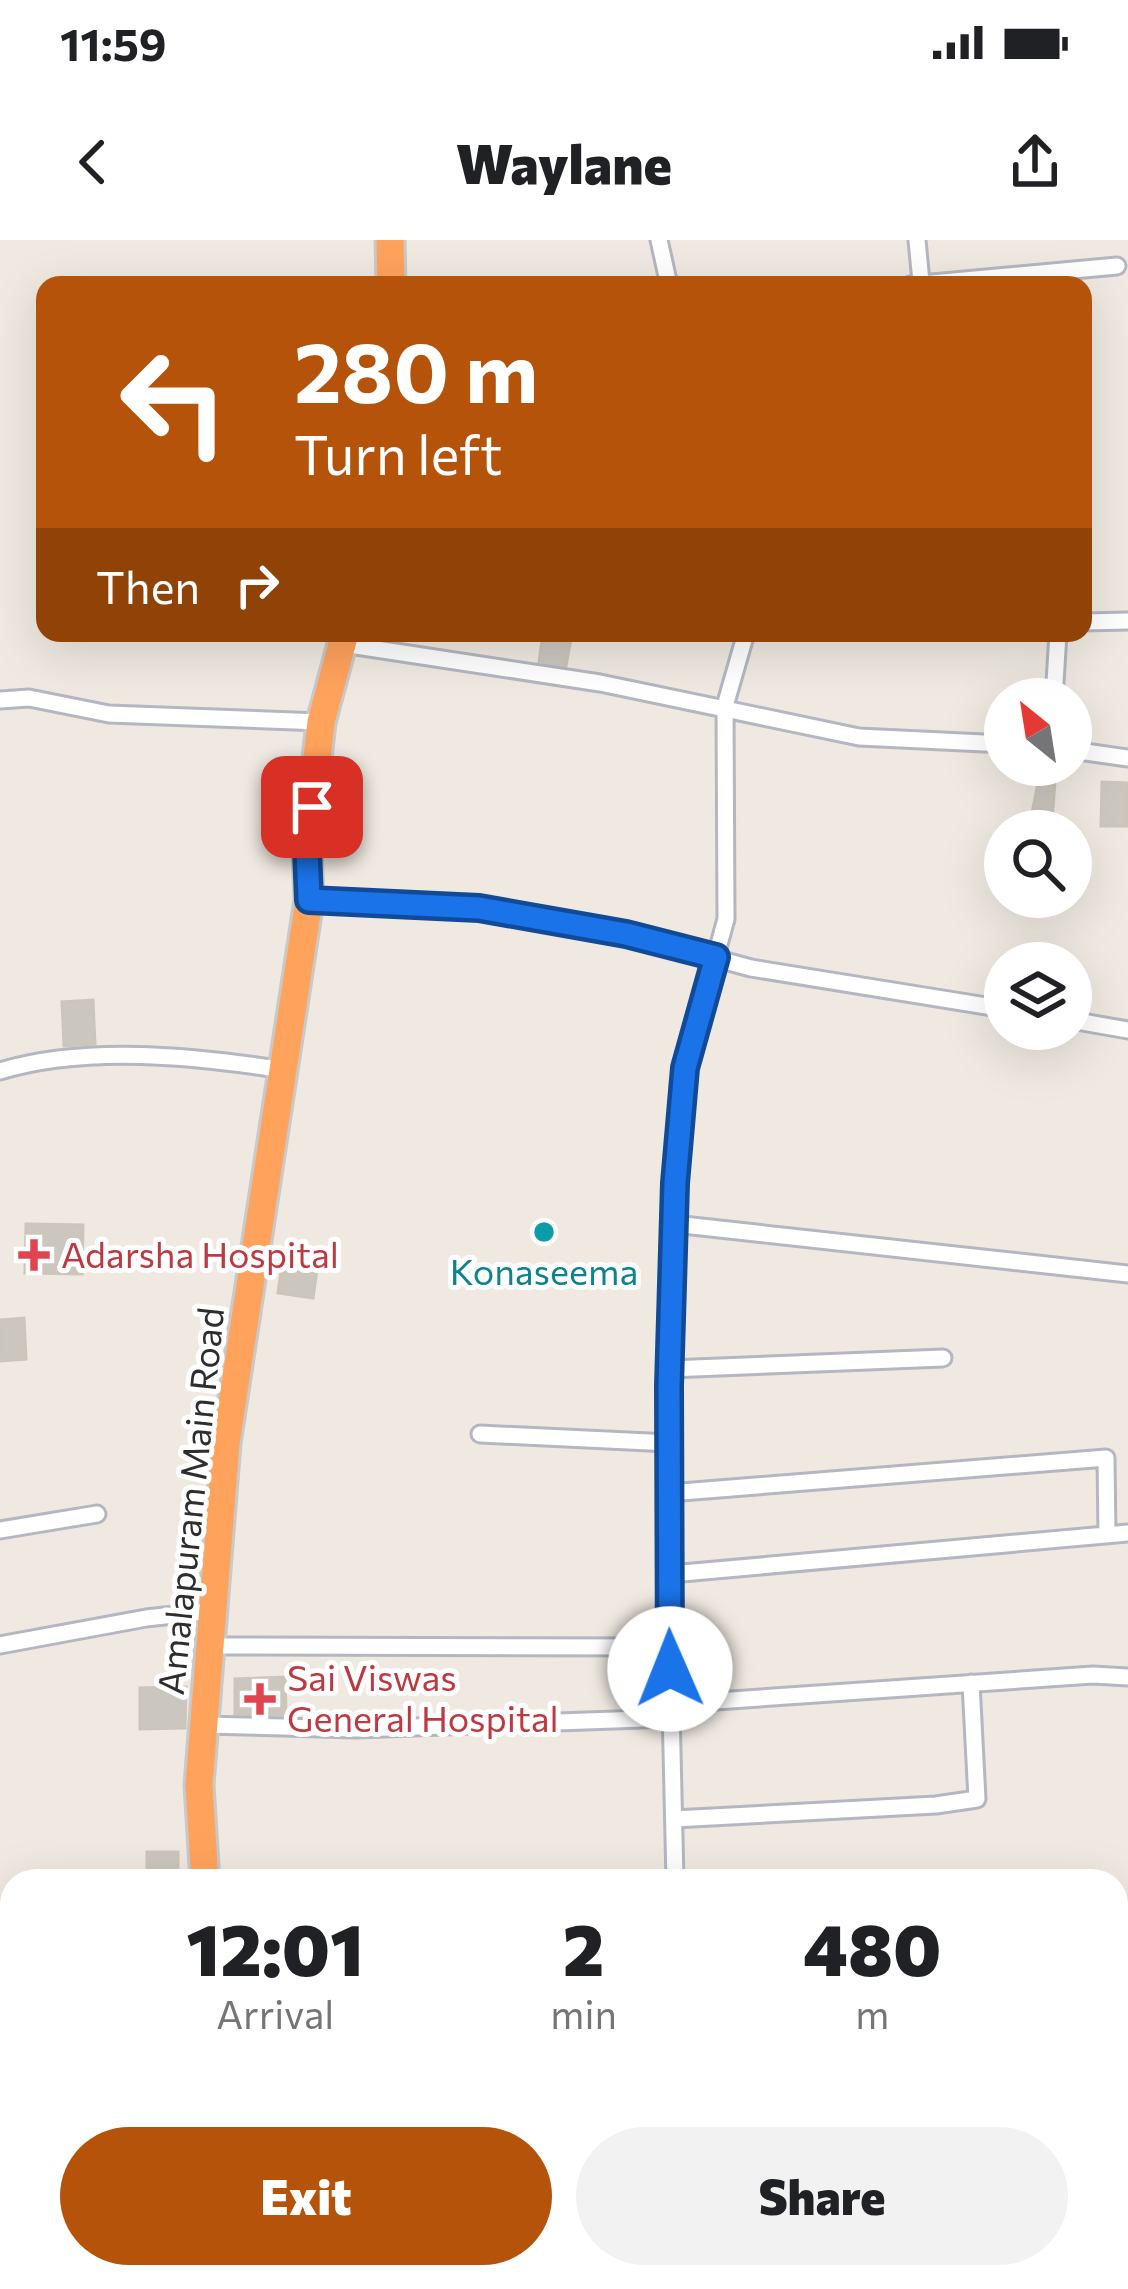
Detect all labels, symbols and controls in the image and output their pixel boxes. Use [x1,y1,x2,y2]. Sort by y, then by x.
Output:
text: 11:59 [60,15,167,70]
icon: back [60,129,126,195]
text: Waylane [456,129,672,195]
icon: share [1002,129,1068,195]
text: 280 m [294,318,538,420]
icon: left [96,324,252,480]
text: Turn left [294,420,502,486]
icon: right [224,552,290,618]
text: Then [96,558,200,613]
north arrow [984,678,1092,786]
map controls [984,678,1092,1050]
pin [261,756,363,858]
icon: arrive [279,774,345,840]
button: search [984,810,1092,918]
button: layers [984,942,1092,1050]
marker: Konaseema [531,1219,557,1245]
place label: Adarsha Hospital [61,1231,339,1275]
marker: Adarsha Hospital [18,1239,50,1271]
place label: Konaseema [450,1248,638,1292]
street label: Amalapuram Main Road [147,1305,231,1697]
position arrow [607,1606,733,1732]
place label: Sai Viswas General Hospital [287,1654,559,1739]
marker: Sai Viswas General Hospital [244,1683,276,1715]
text: 12:01 [187,1903,364,1991]
text: 2 [563,1903,604,1991]
text: 480 [803,1903,941,1991]
text: Arrival [216,1989,334,2037]
text: min [550,1989,617,2037]
text: m [855,1989,889,2037]
button: Exit [60,2127,552,2265]
button: Share [576,2127,1068,2265]

